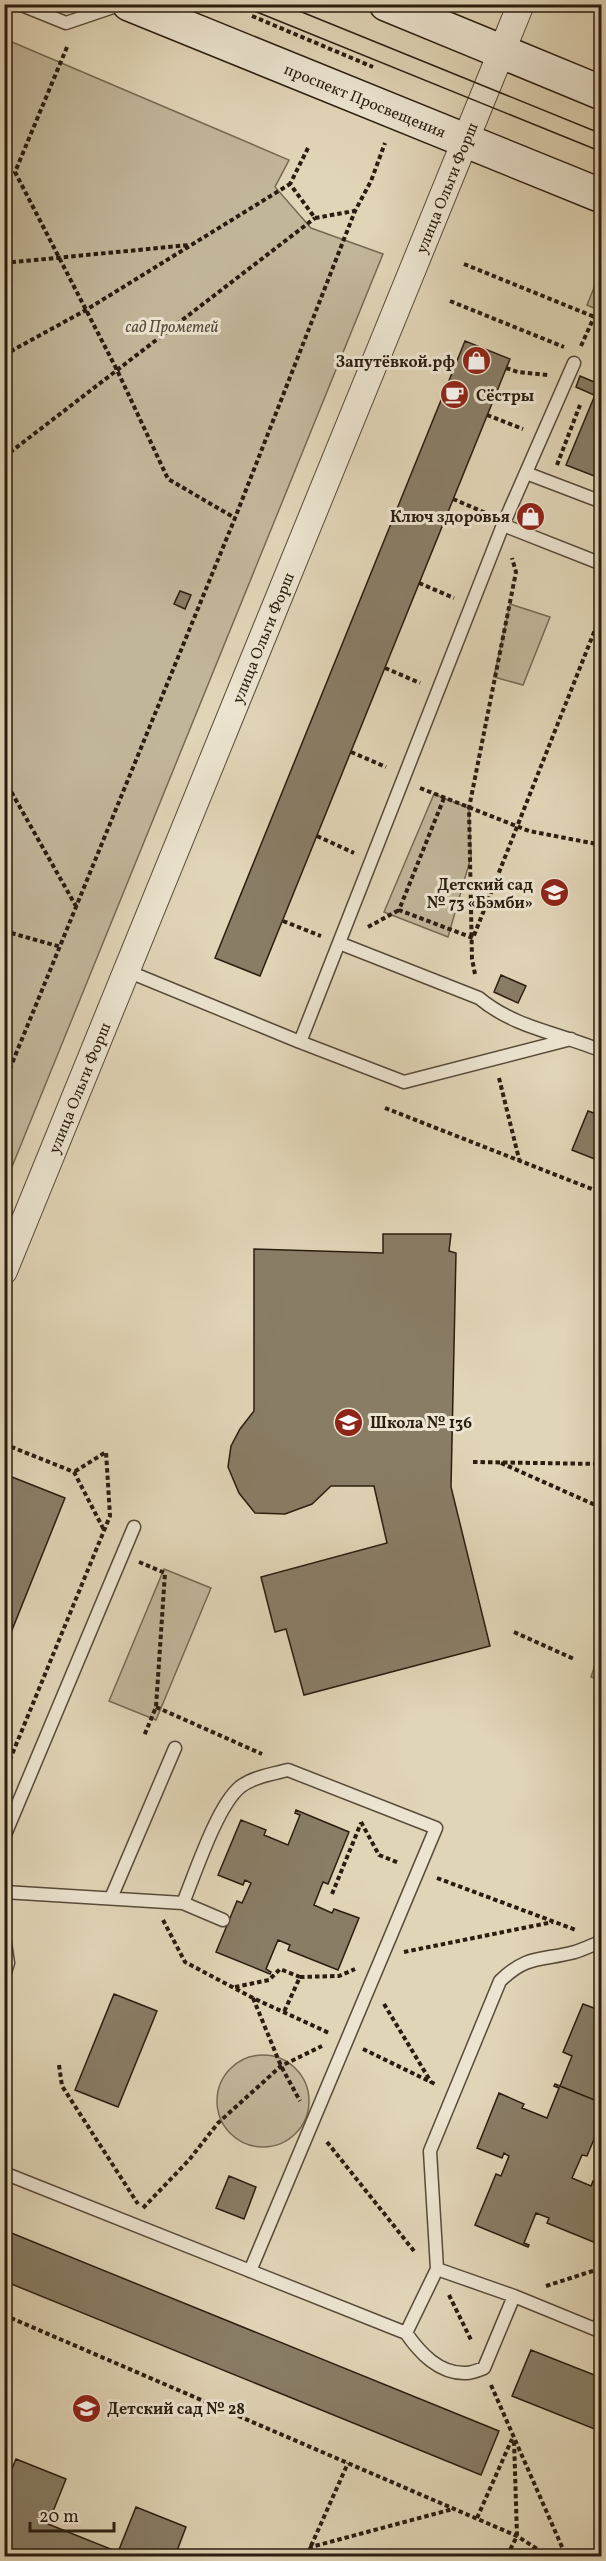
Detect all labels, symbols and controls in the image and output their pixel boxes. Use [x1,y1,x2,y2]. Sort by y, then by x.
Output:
street label: проспект Просвещения [280,59,449,144]
street label: улица Ольги Форш [411,120,484,257]
park label: сад Прометей [126,317,218,339]
shop icon: Запутёвкой.рф [460,345,492,377]
place label: Запутёвкой.рф [336,352,455,374]
cafe icon: Сёстры [439,379,471,411]
place label: Сёстры [476,386,534,408]
shop icon: Ключ здоровья [515,500,547,532]
place label: Ключ здоровья [390,507,510,529]
street label: улица Ольги Форш [228,570,301,707]
place label: Детский сад № 73 «Бэмби» [427,875,533,915]
school or university icon: Детский сад № 73 «Бэмби» [538,877,570,909]
street label: улица Ольги Форш [44,1020,117,1157]
school or university icon: Школа № 136 [333,1406,365,1438]
place label: Школа № 136 [370,1413,472,1435]
school or university icon: Детский сад № 28 [70,2392,102,2424]
place label: Детский сад № 28 [107,2399,245,2421]
scale bar [30,2495,114,2533]
text: 20 m [39,2505,79,2530]

